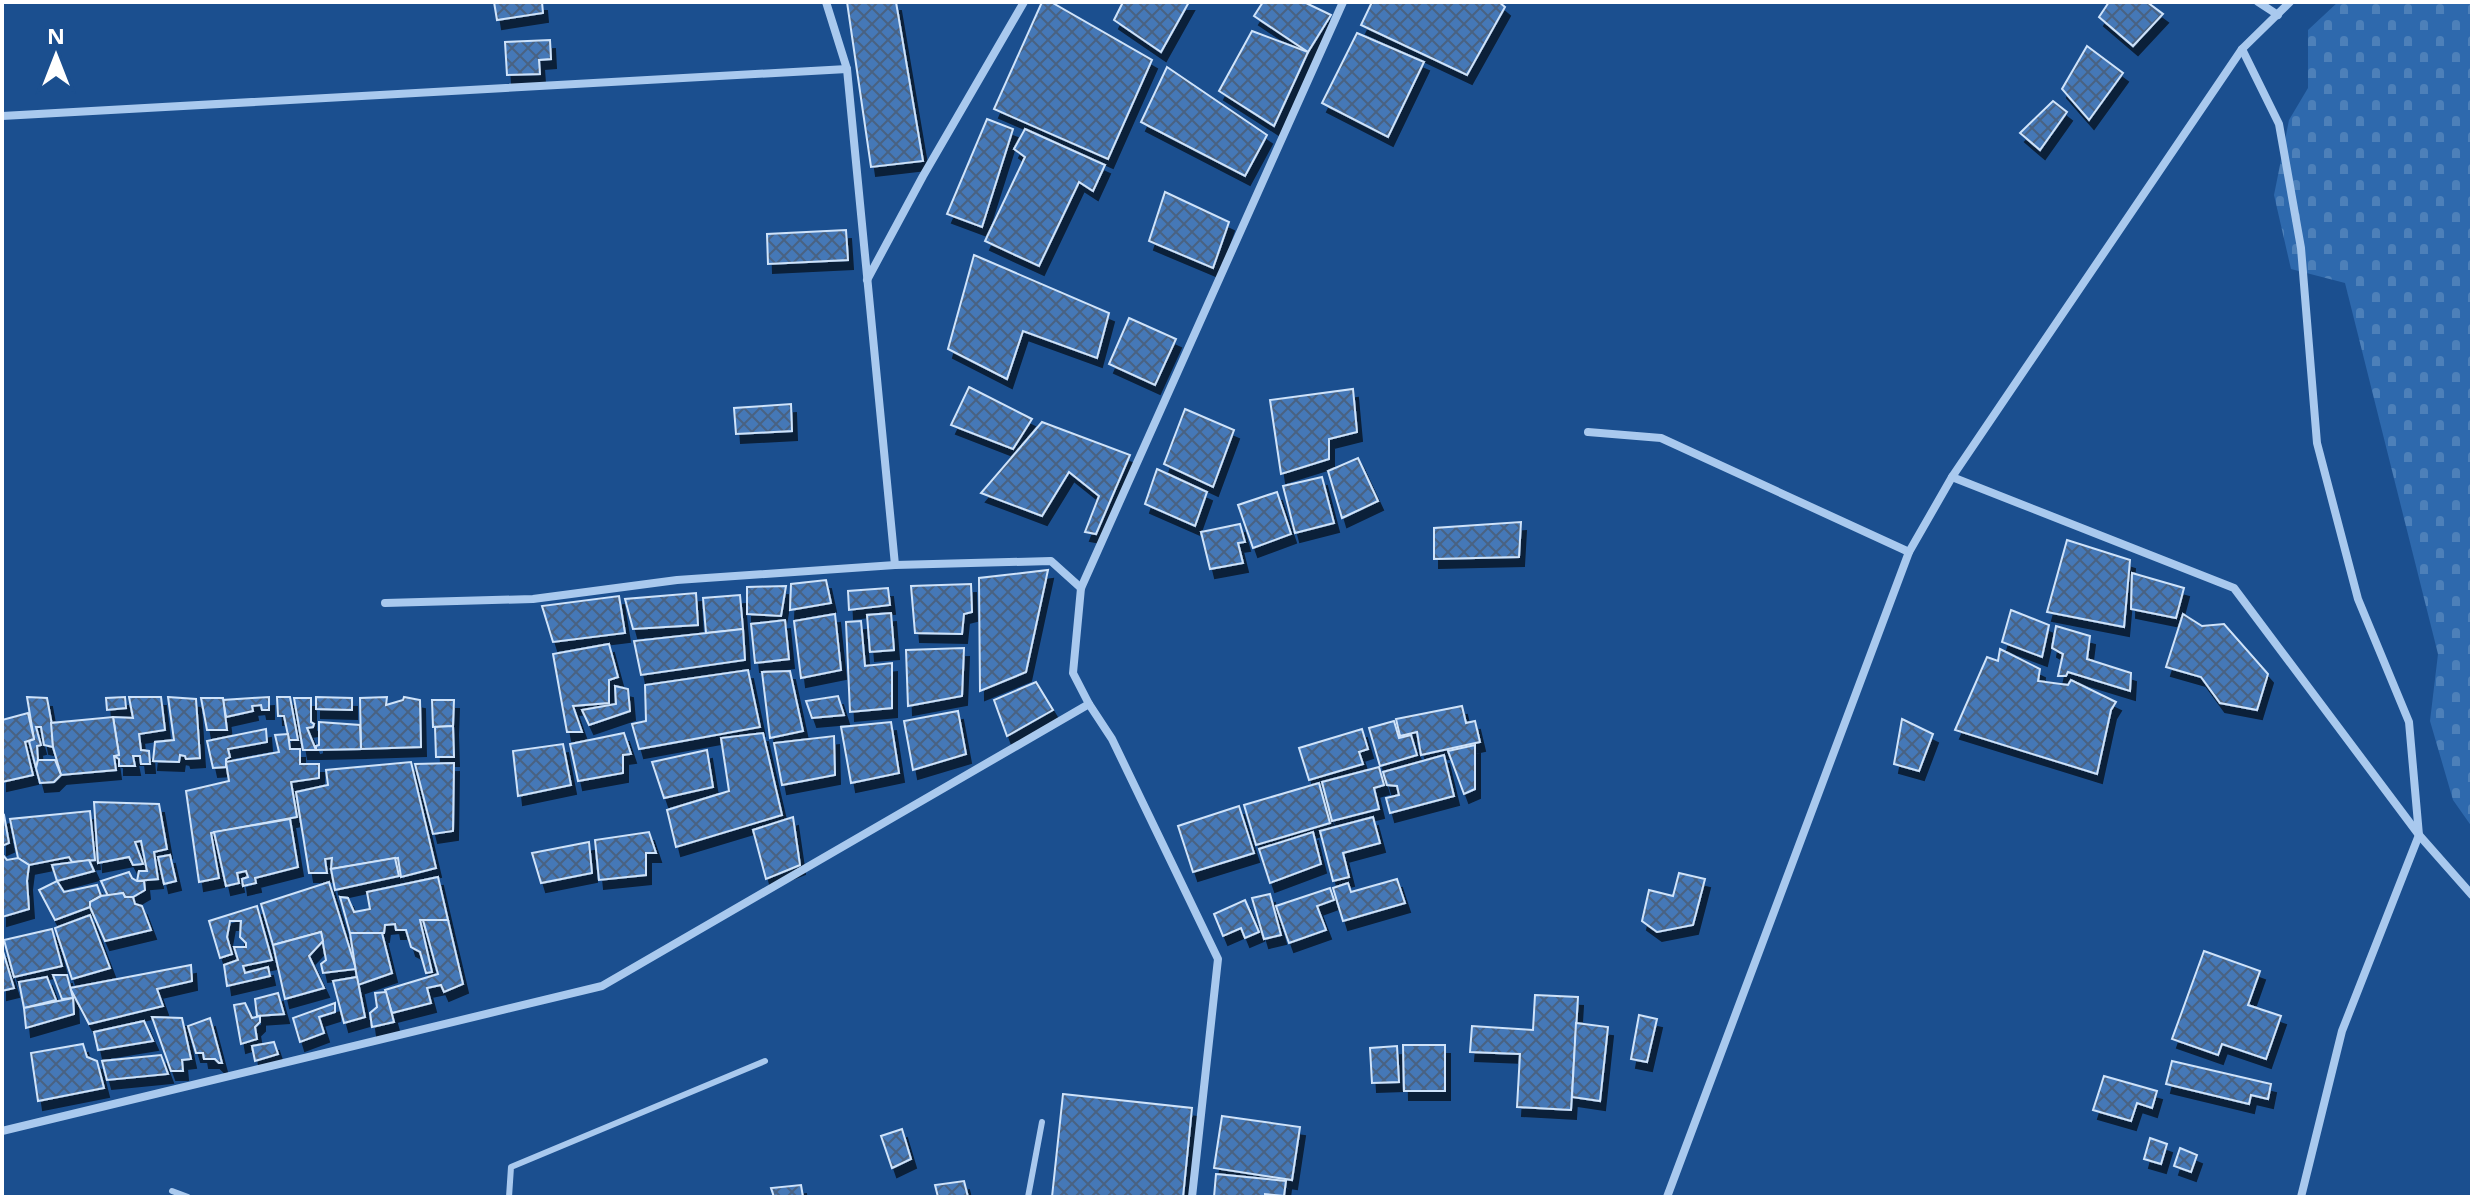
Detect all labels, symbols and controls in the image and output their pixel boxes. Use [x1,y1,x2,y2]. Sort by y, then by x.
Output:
north arrow [16,16,96,96]
text: N [47,20,65,50]

